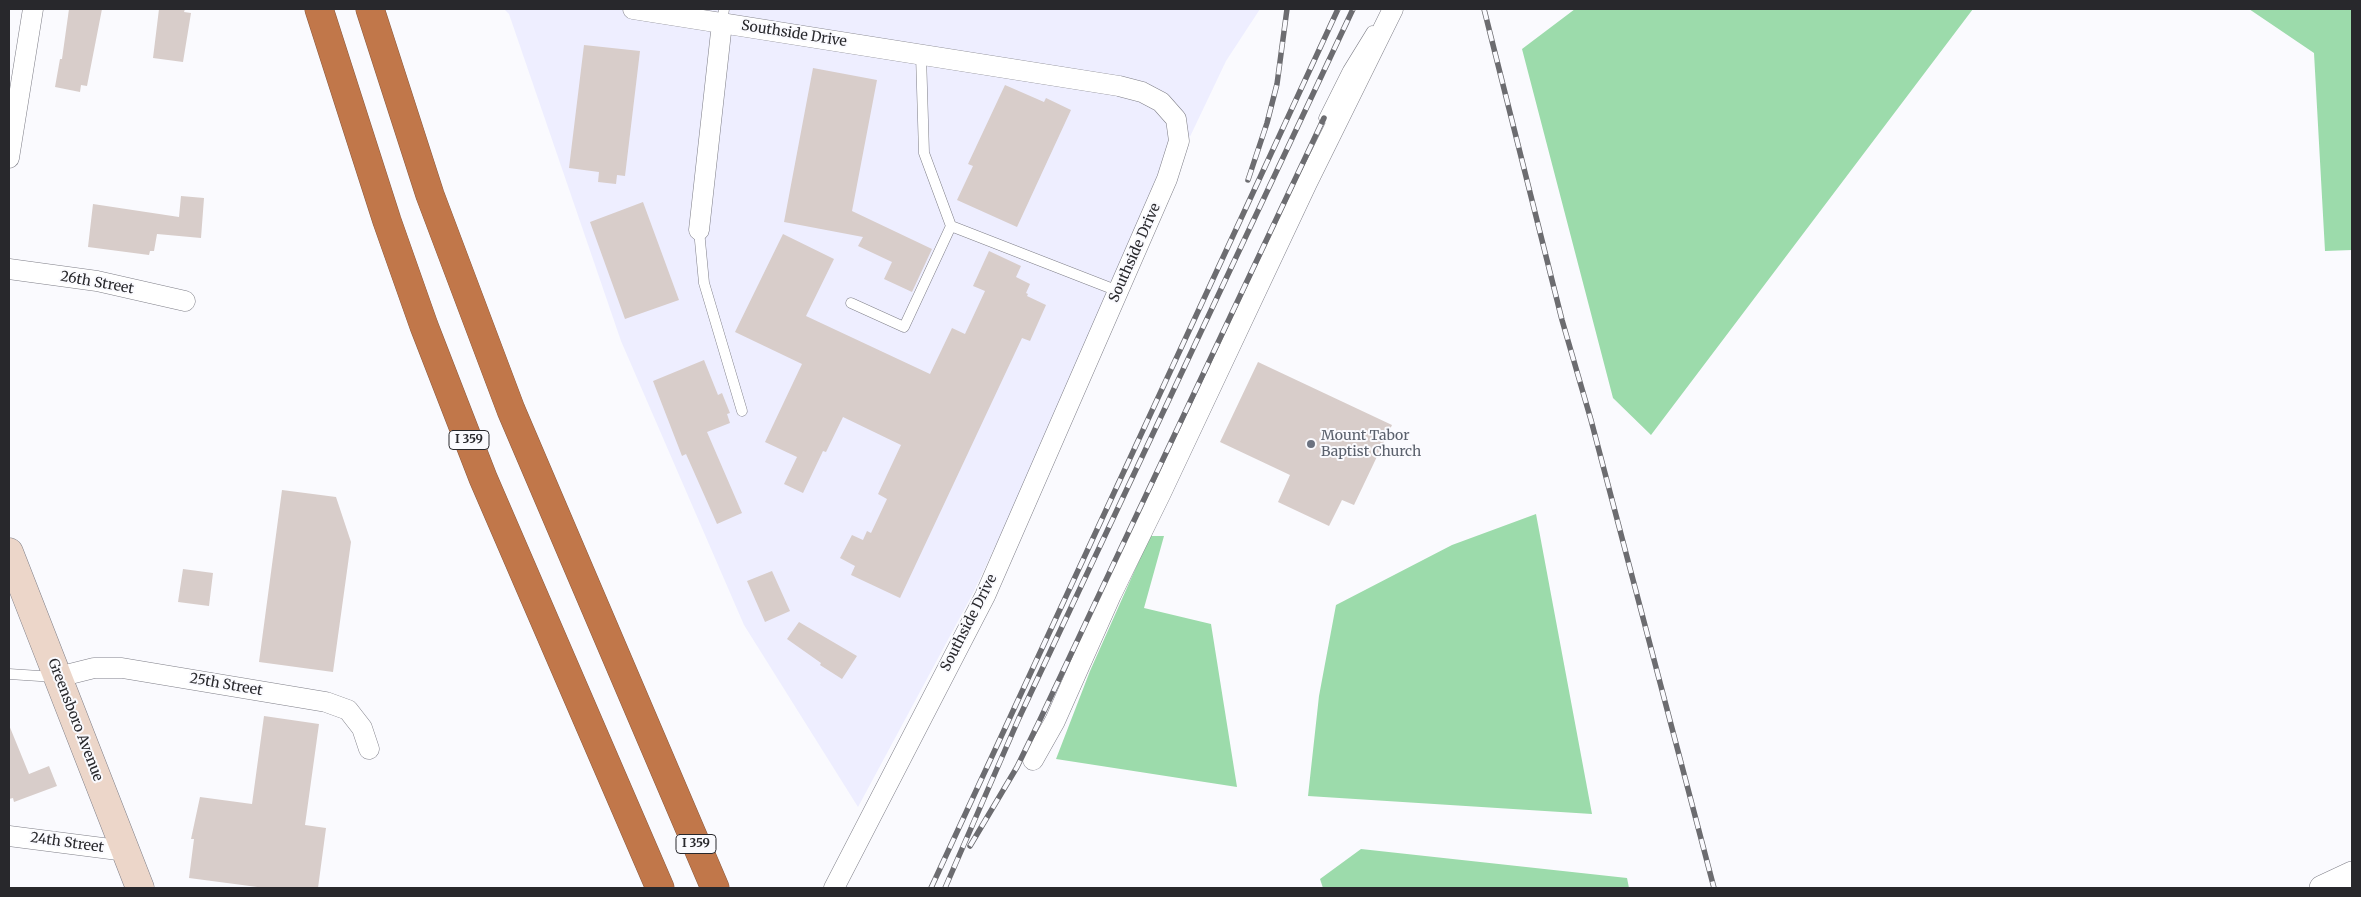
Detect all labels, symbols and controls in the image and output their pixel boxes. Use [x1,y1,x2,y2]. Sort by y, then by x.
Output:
street label: Southside Drive [740,17,848,51]
street label: Southside Drive [1106,201,1164,305]
street label: 26th Street [59,268,135,298]
place label: Mount Tabor Baptist Church [1321,428,1421,461]
road number: I 359 [449,430,489,450]
marker: Mount Tabor Baptist Church [1305,438,1317,450]
street label: Southside Drive [937,572,1001,674]
street label: Greensboro Avenue [44,656,106,784]
street label: 25th Street [188,670,264,700]
street label: 24th Street [29,830,105,856]
road number: I 359 [676,834,716,854]

